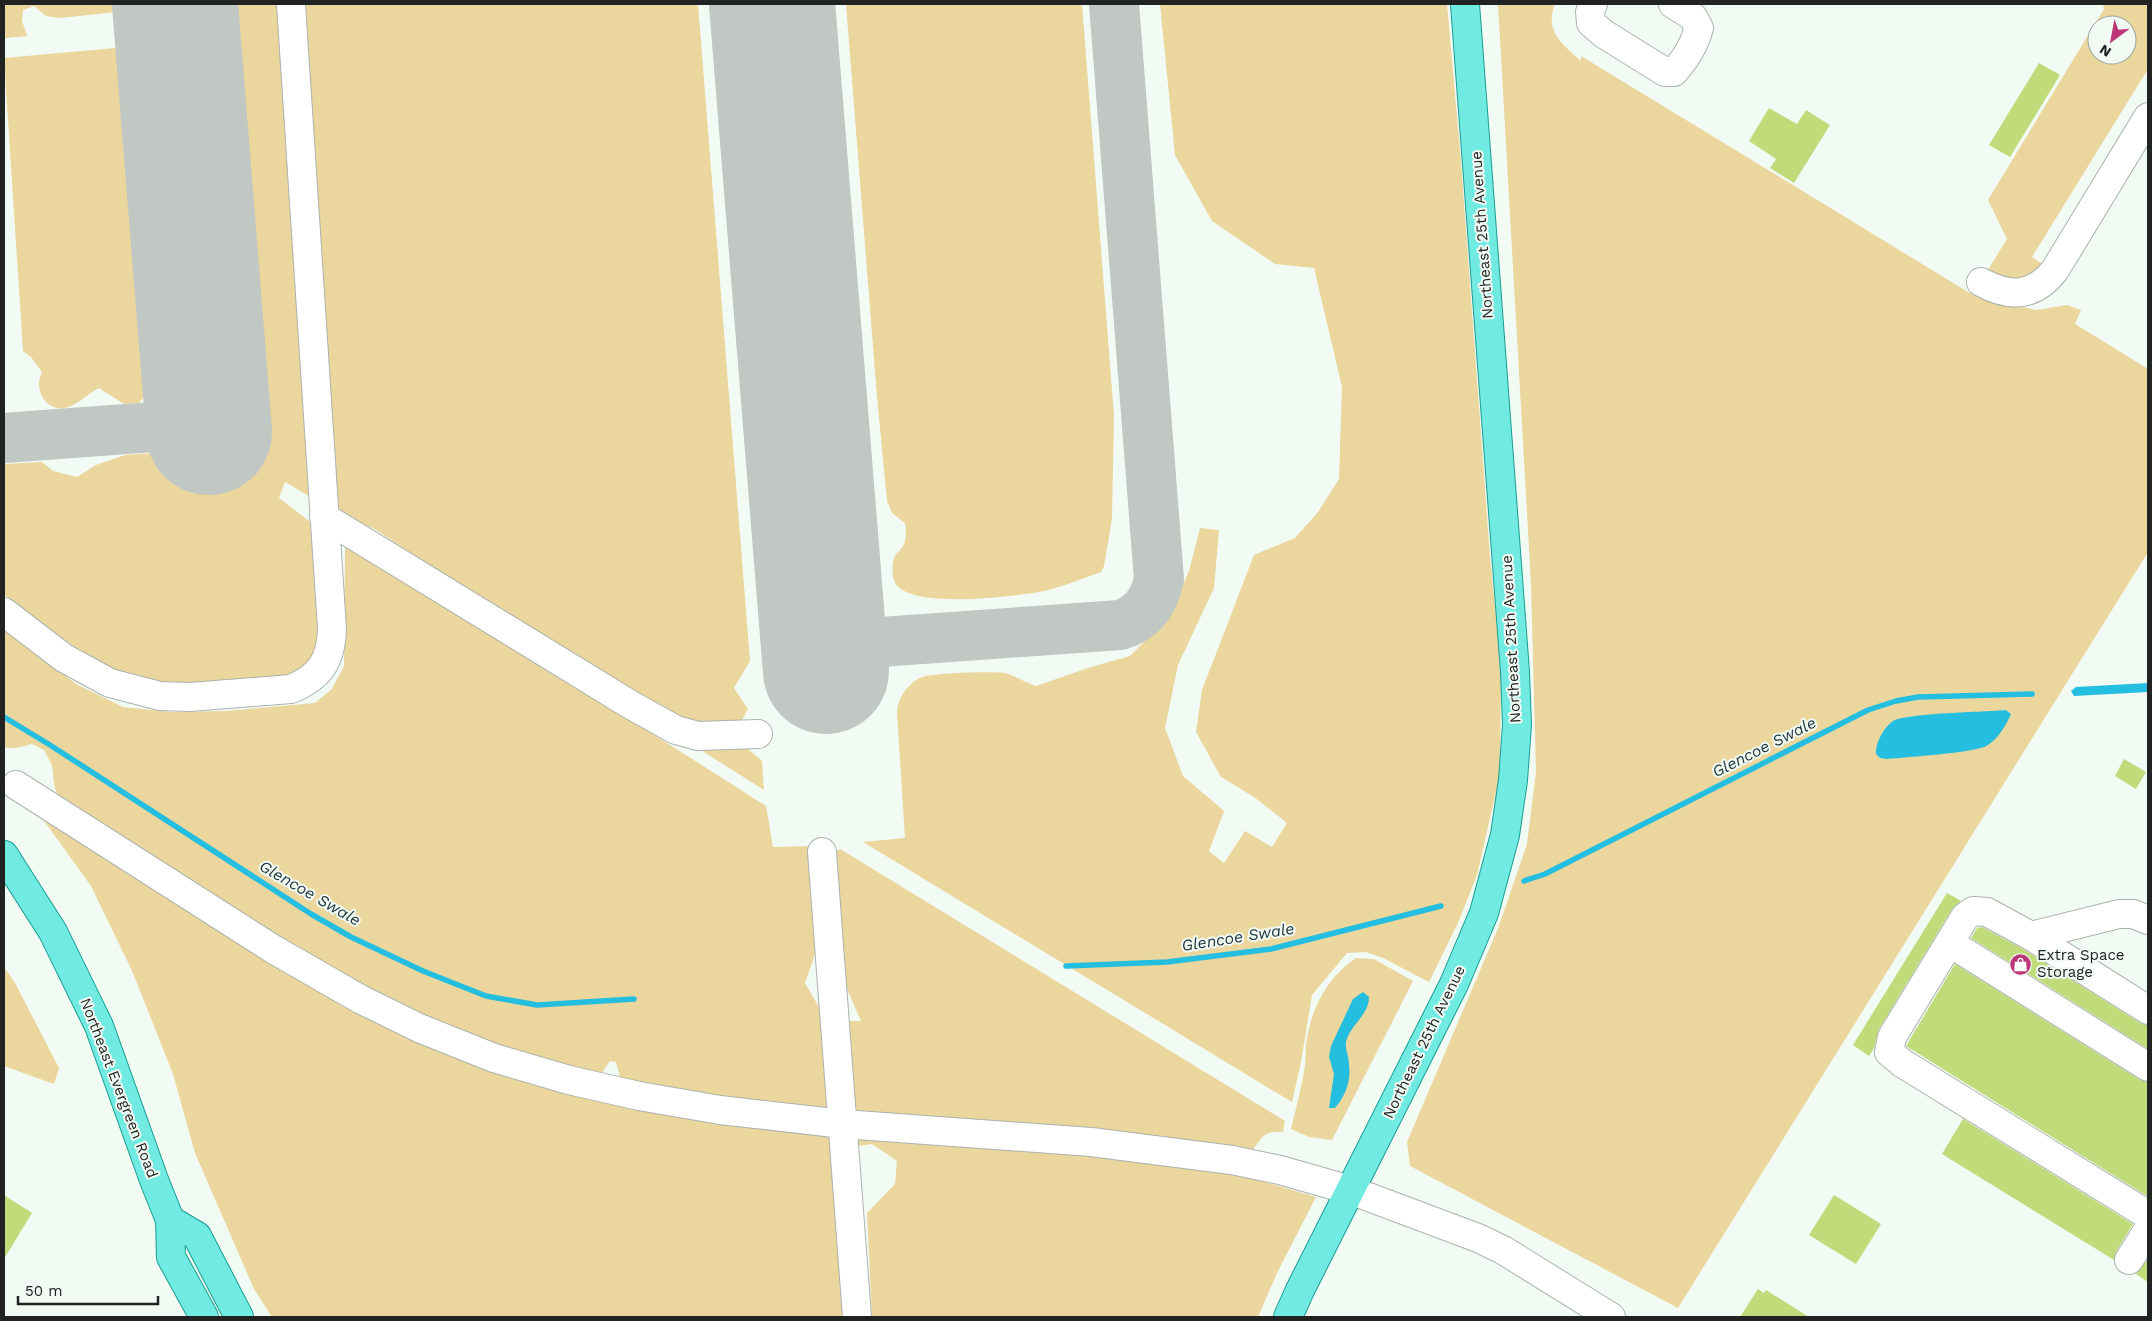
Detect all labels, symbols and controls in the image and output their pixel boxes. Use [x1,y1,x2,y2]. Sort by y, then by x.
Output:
north arrow [2087,15,2137,65]
text: N [2096,41,2114,61]
street label: Northeast 25th Avenue [1467,150,1497,320]
street label: Northeast 25th Avenue [1498,555,1524,723]
water label: Glencoe Swale [1709,713,1819,781]
water label: Glencoe Swale [256,856,364,930]
water label: Glencoe Swale [1180,919,1296,955]
place label: Extra Space Storage [2037,946,2125,981]
shop icon: Extra Space Storage [2009,952,2033,976]
street label: Northeast 25th Avenue [1379,962,1469,1122]
street label: Northeast Evergreen Road [76,996,162,1180]
scale bar [18,1274,158,1306]
text: 50 m [25,1282,62,1300]

